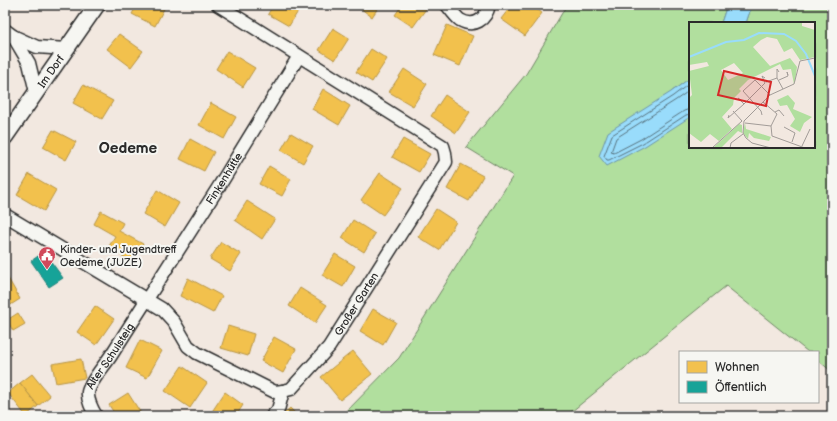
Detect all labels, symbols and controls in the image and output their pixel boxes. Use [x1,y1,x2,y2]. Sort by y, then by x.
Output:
inset map [689,22,815,148]
street label: Im Dorf [35,52,67,90]
district label: Oedeme [99,139,158,158]
street label: Finkenhütte [203,150,245,207]
place label: Kinder- und Jugendtreff Oedeme (JUZE) [60,243,177,269]
public building icon: Kinder- und Jugendtreff Oedeme (JUZE) [37,245,57,270]
street label: Großer Garten [331,270,381,338]
street label: Alter Schulsteig [83,321,137,391]
legend [679,351,819,403]
text: Wohnen [715,360,760,375]
text: Öffentlich [715,379,767,395]

